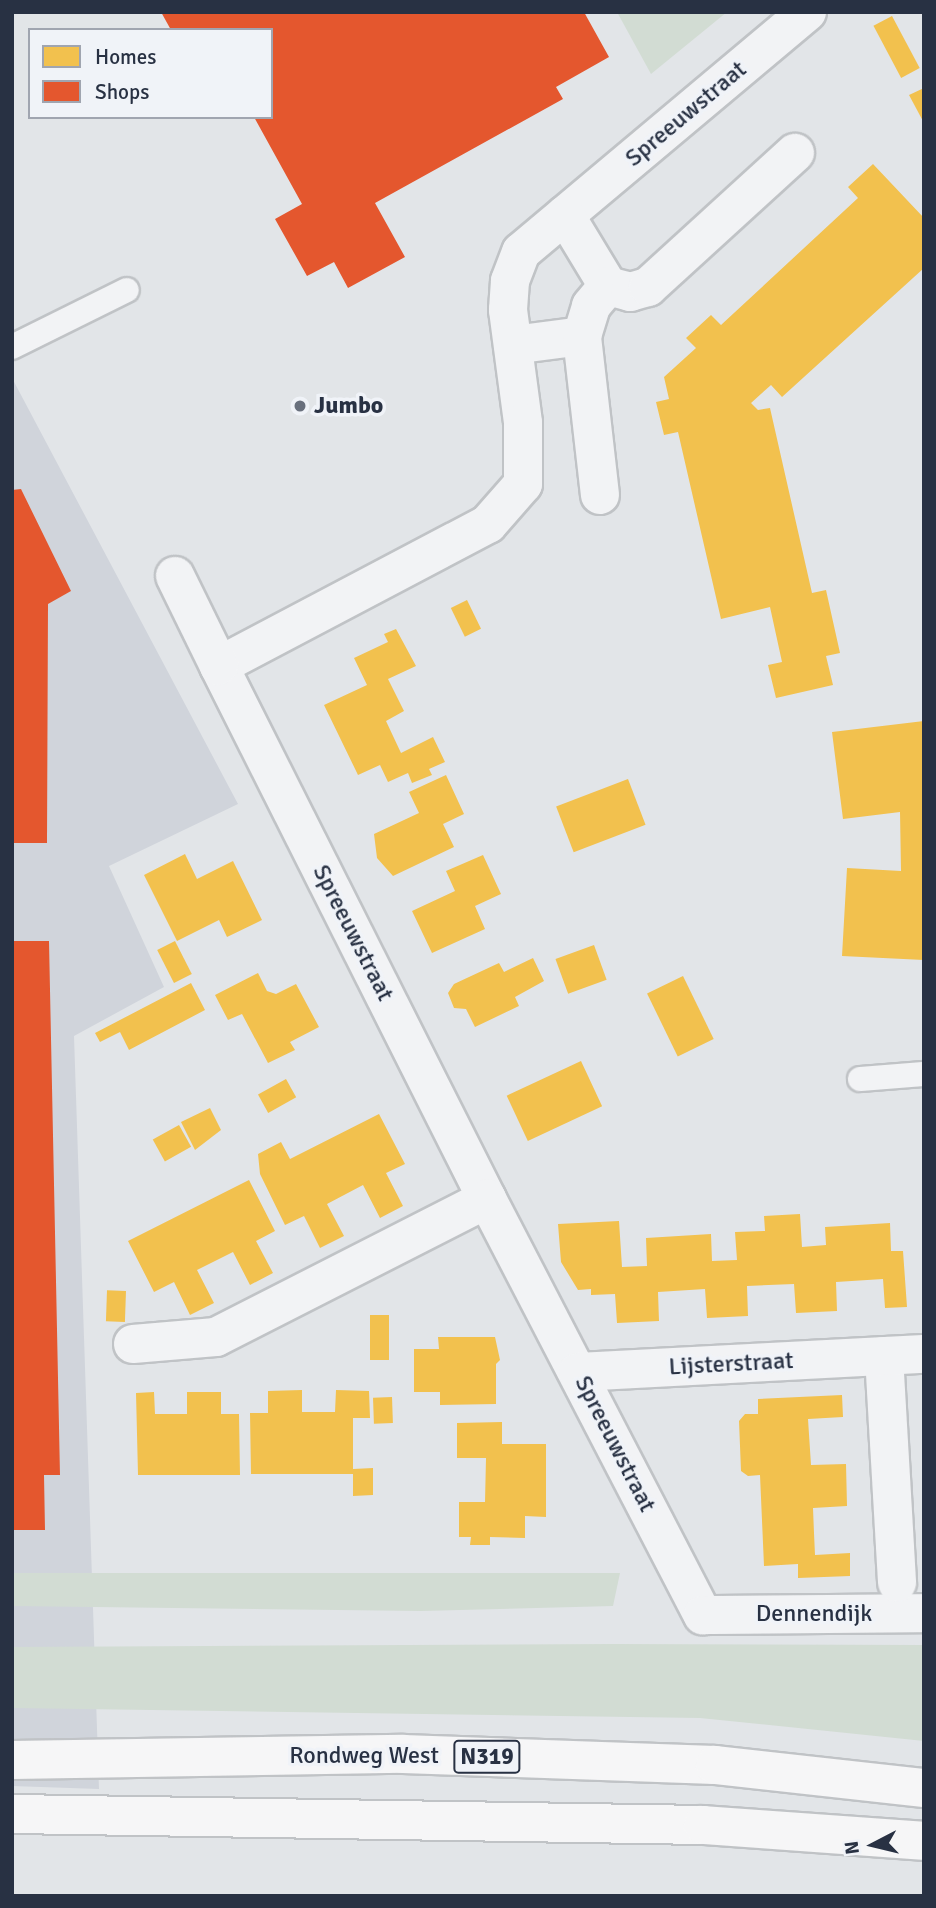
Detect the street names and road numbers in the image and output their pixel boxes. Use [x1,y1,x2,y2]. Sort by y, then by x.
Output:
street label: Spreeuwstraat [620,55,752,173]
street label: Spreeuwstraat [306,860,400,1006]
street label: Lijsterstraat [668,1346,794,1382]
street label: Spreeuwstraat [568,1371,662,1517]
street label: Dennendijk [756,1600,872,1628]
road number: N319 [452,1738,522,1776]
street label: Rondweg West [289,1742,439,1770]

